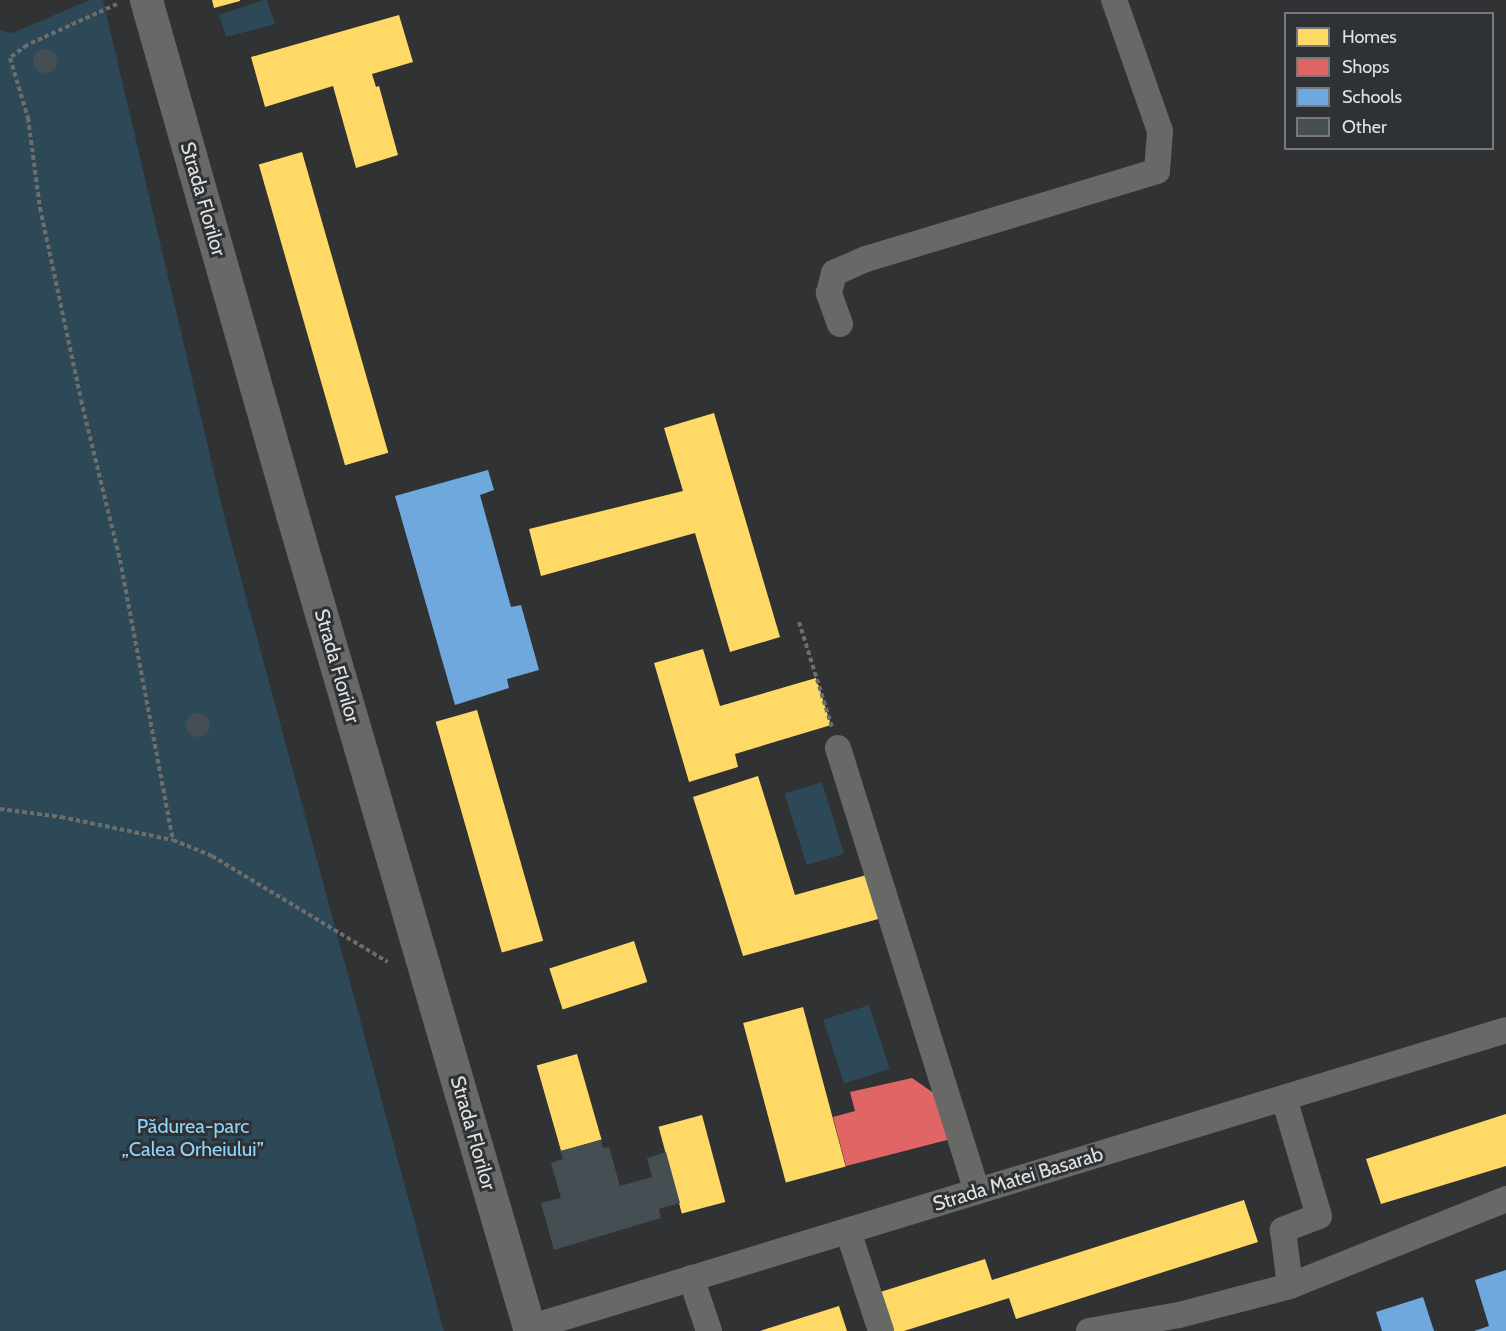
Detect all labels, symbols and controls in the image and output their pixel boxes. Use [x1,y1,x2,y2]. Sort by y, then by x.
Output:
legend [1284,12,1494,150]
text: Homes [1342,26,1397,48]
text: Shops [1342,56,1390,78]
text: Schools [1342,86,1402,108]
text: Other [1342,116,1387,138]
street label: Strada Florilor [175,139,231,259]
street label: Strada Florilor [309,606,365,726]
street label: Strada Florilor [445,1073,501,1193]
park label: Pădurea-parc „Calea Orheiului” [122,1114,264,1161]
street label: Strada Matei Basarab [930,1142,1106,1216]

